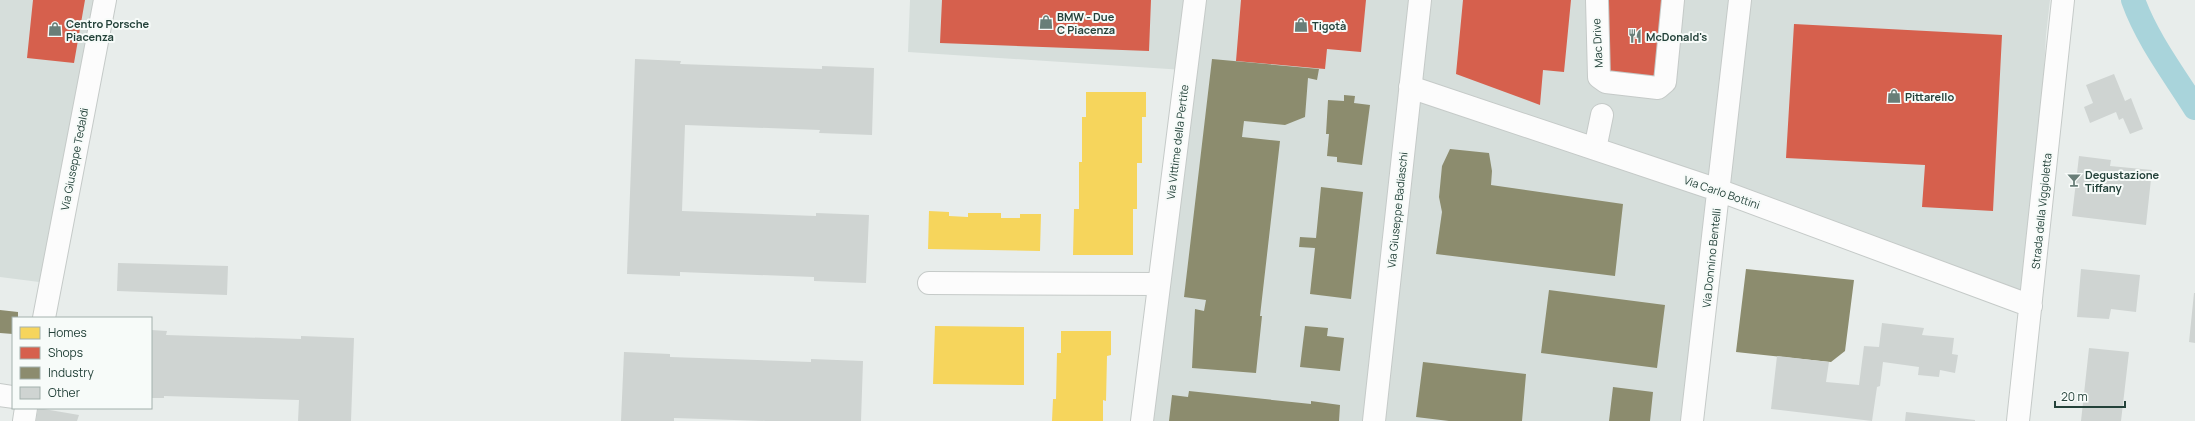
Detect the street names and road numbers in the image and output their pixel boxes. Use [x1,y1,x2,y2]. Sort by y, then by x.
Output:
street label: Mac Drive [1588,17,1606,68]
street label: Via Vittime della Pertite [1162,83,1192,200]
street label: Via Giuseppe Tedaldi [57,106,91,212]
street label: Via Giuseppe Badiaschi [1383,151,1411,269]
street label: Strada della Viggioletta [2027,152,2055,270]
street label: Via Carlo Bottini [1682,172,1762,212]
street label: Via Donnino Bentelli [1698,208,1724,308]

